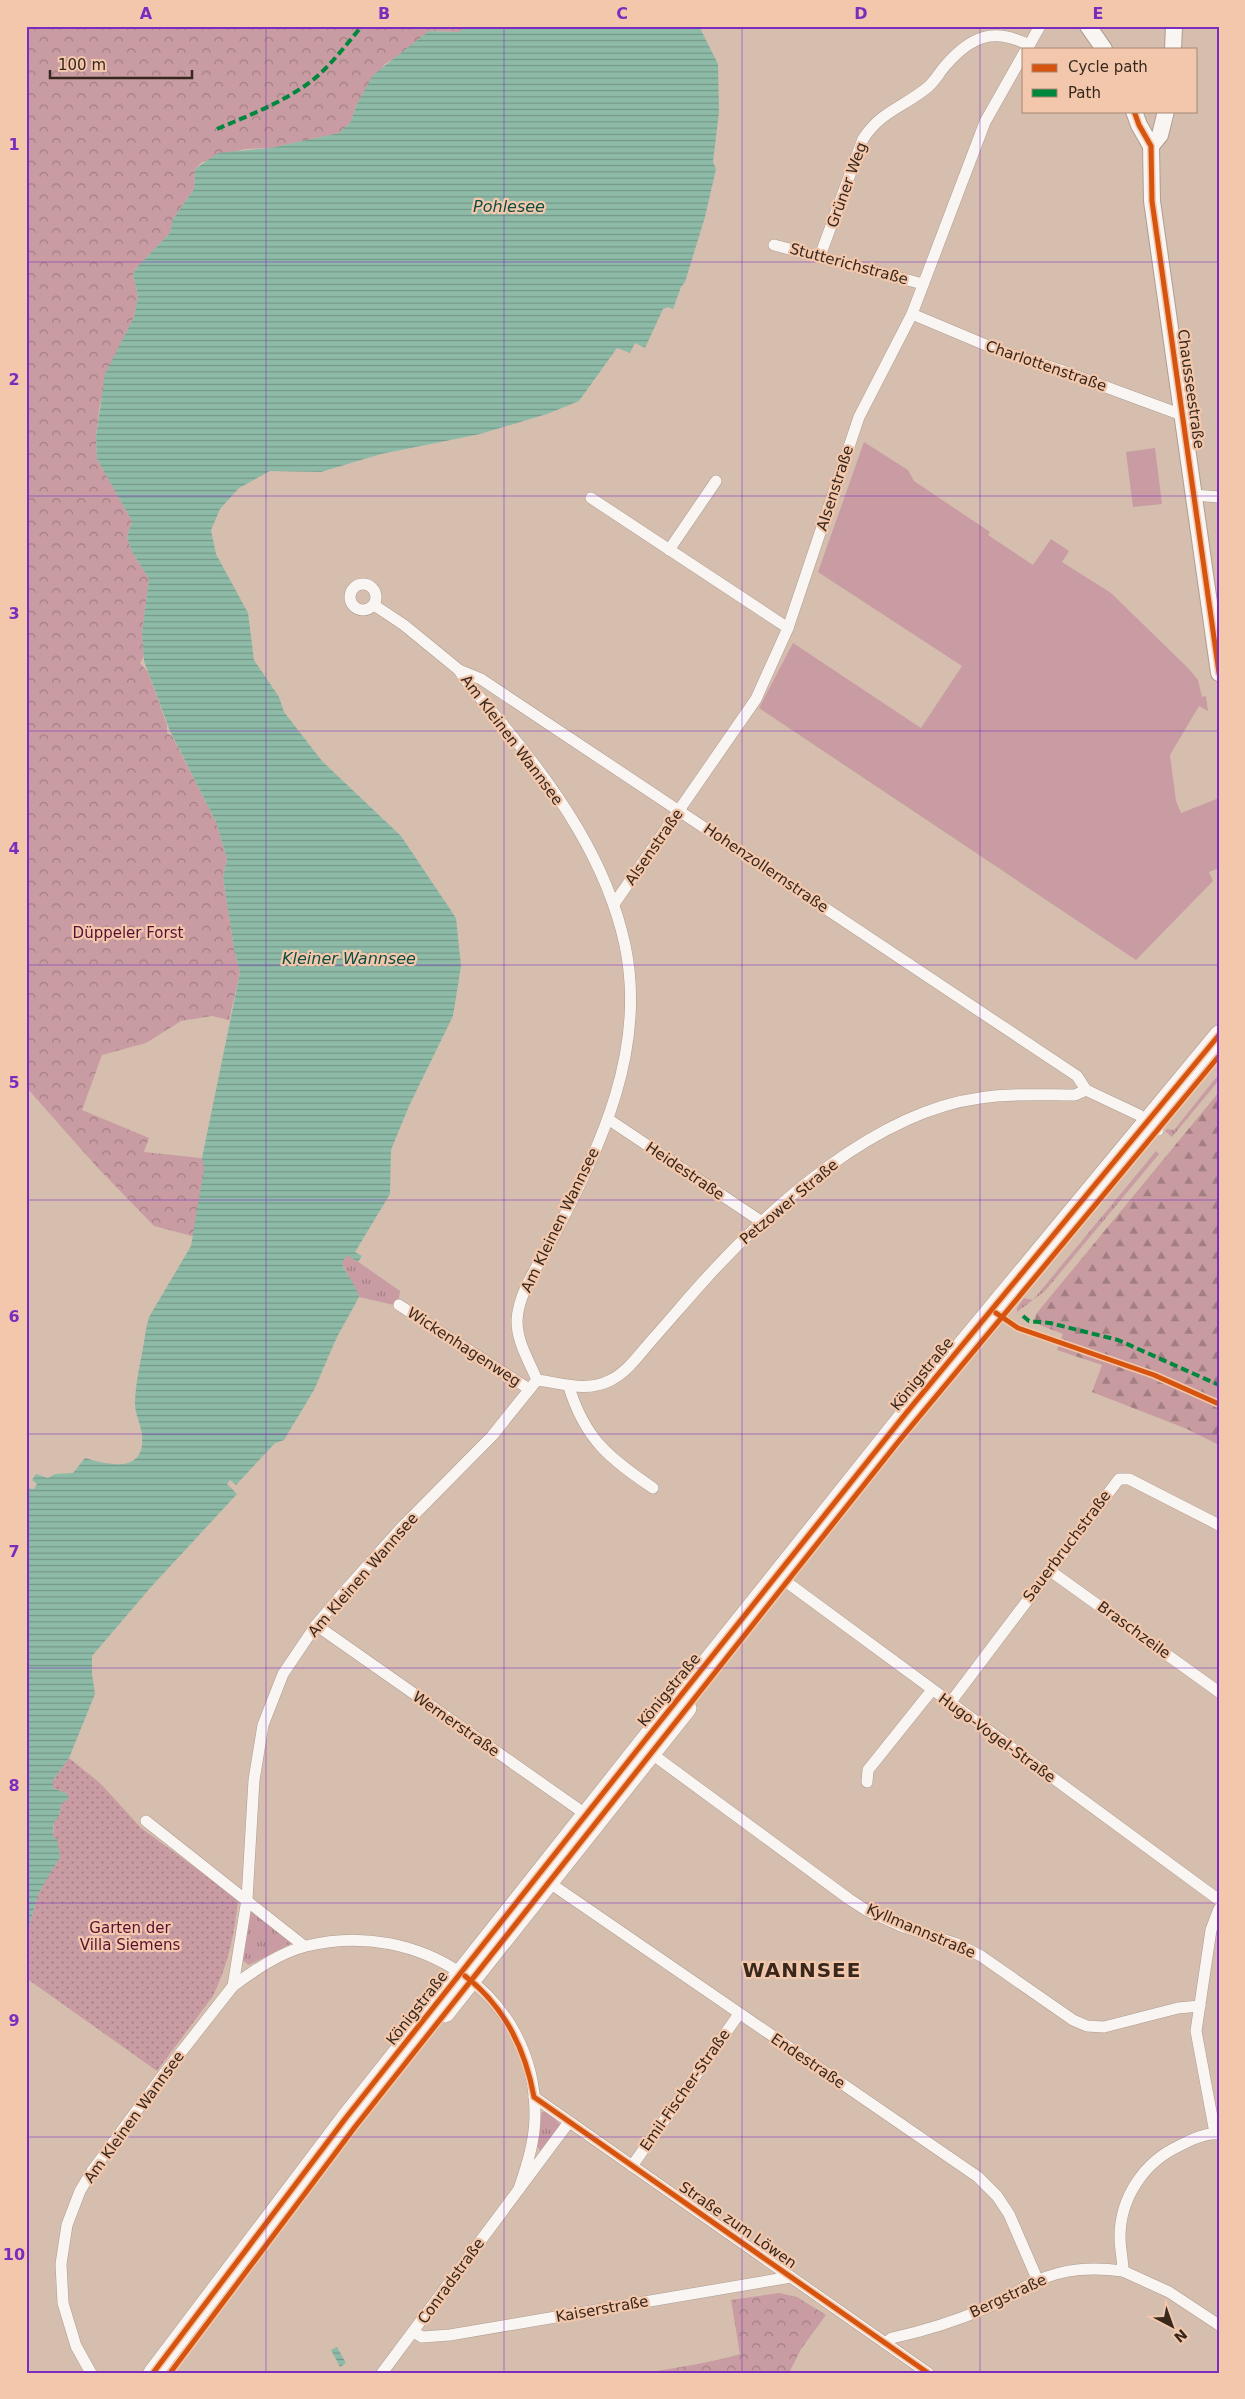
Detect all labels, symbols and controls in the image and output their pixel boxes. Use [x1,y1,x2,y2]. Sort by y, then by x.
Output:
text: A [140,4,153,23]
text: B [378,4,390,23]
text: C [616,4,628,23]
text: D [854,4,868,23]
text: E [1093,4,1103,23]
scale bar [50,48,192,80]
legend [1022,48,1198,112]
text: 100 m [58,56,106,74]
text: Cycle path [1068,58,1148,76]
text: Path [1068,84,1101,102]
text: 1 [8,135,20,154]
street label: Grüner Weg [823,140,871,230]
water label: Pohlesee [473,197,545,216]
street label: Stutterichstraße [788,240,910,288]
street label: Chausseestraße [1174,328,1208,450]
street label: Charlottenstraße [983,337,1109,395]
text: 2 [8,370,20,389]
street label: Alsenstraße [813,443,857,533]
text: 3 [8,604,20,623]
street label: Am Kleinen Wannsee [457,671,567,809]
street label: Alsenstraße [621,806,687,888]
street label: Hohenzollernstraße [700,820,832,916]
text: 4 [8,839,20,858]
park label: Düppeler Forst [73,924,184,942]
water label: Kleiner Wannsee [282,949,416,968]
text: 5 [8,1073,20,1092]
street label: Heidestraße [642,1138,728,1204]
street label: Am Kleinen Wannsee [517,1145,603,1295]
street label: Petzower Straße [736,1156,842,1248]
street label: Wickenhagenweg [404,1304,524,1390]
text: 6 [8,1307,20,1326]
street label: Königstraße [887,1334,957,1414]
street label: Sauerbruchstraße [1019,1487,1115,1605]
street label: Am Kleinen Wannsee [304,1509,422,1641]
text: 7 [8,1542,20,1561]
street label: Braschzeile [1094,1597,1174,1663]
street label: Königstraße [634,1650,704,1730]
street label: Wernerstraße [409,1687,503,1761]
street label: Hugo-Vogel-Straße [935,1689,1059,1787]
text: 8 [8,1776,20,1795]
street label: Kyllmannstraße [864,1900,978,1962]
park label: Garten der Villa Siemens [80,1919,180,1954]
district label: WANNSEE [743,1958,861,1982]
street label: Königstraße [382,1967,452,2049]
text: 9 [8,2011,20,2030]
street label: Emil-Fischer-Straße [636,2026,734,2154]
street label: Endestraße [768,2030,848,2092]
street label: Am Kleinen Wannsee [80,2048,188,2186]
street label: Straße zum Löwen [676,2178,800,2272]
street label: Conradstraße [414,2235,488,2327]
text: 10 [3,2245,25,2264]
street label: Bergstraße [967,2270,1049,2322]
street label: Kaiserstraße [554,2292,650,2326]
north arrow [1148,2302,1198,2352]
text: N [1171,2326,1190,2346]

